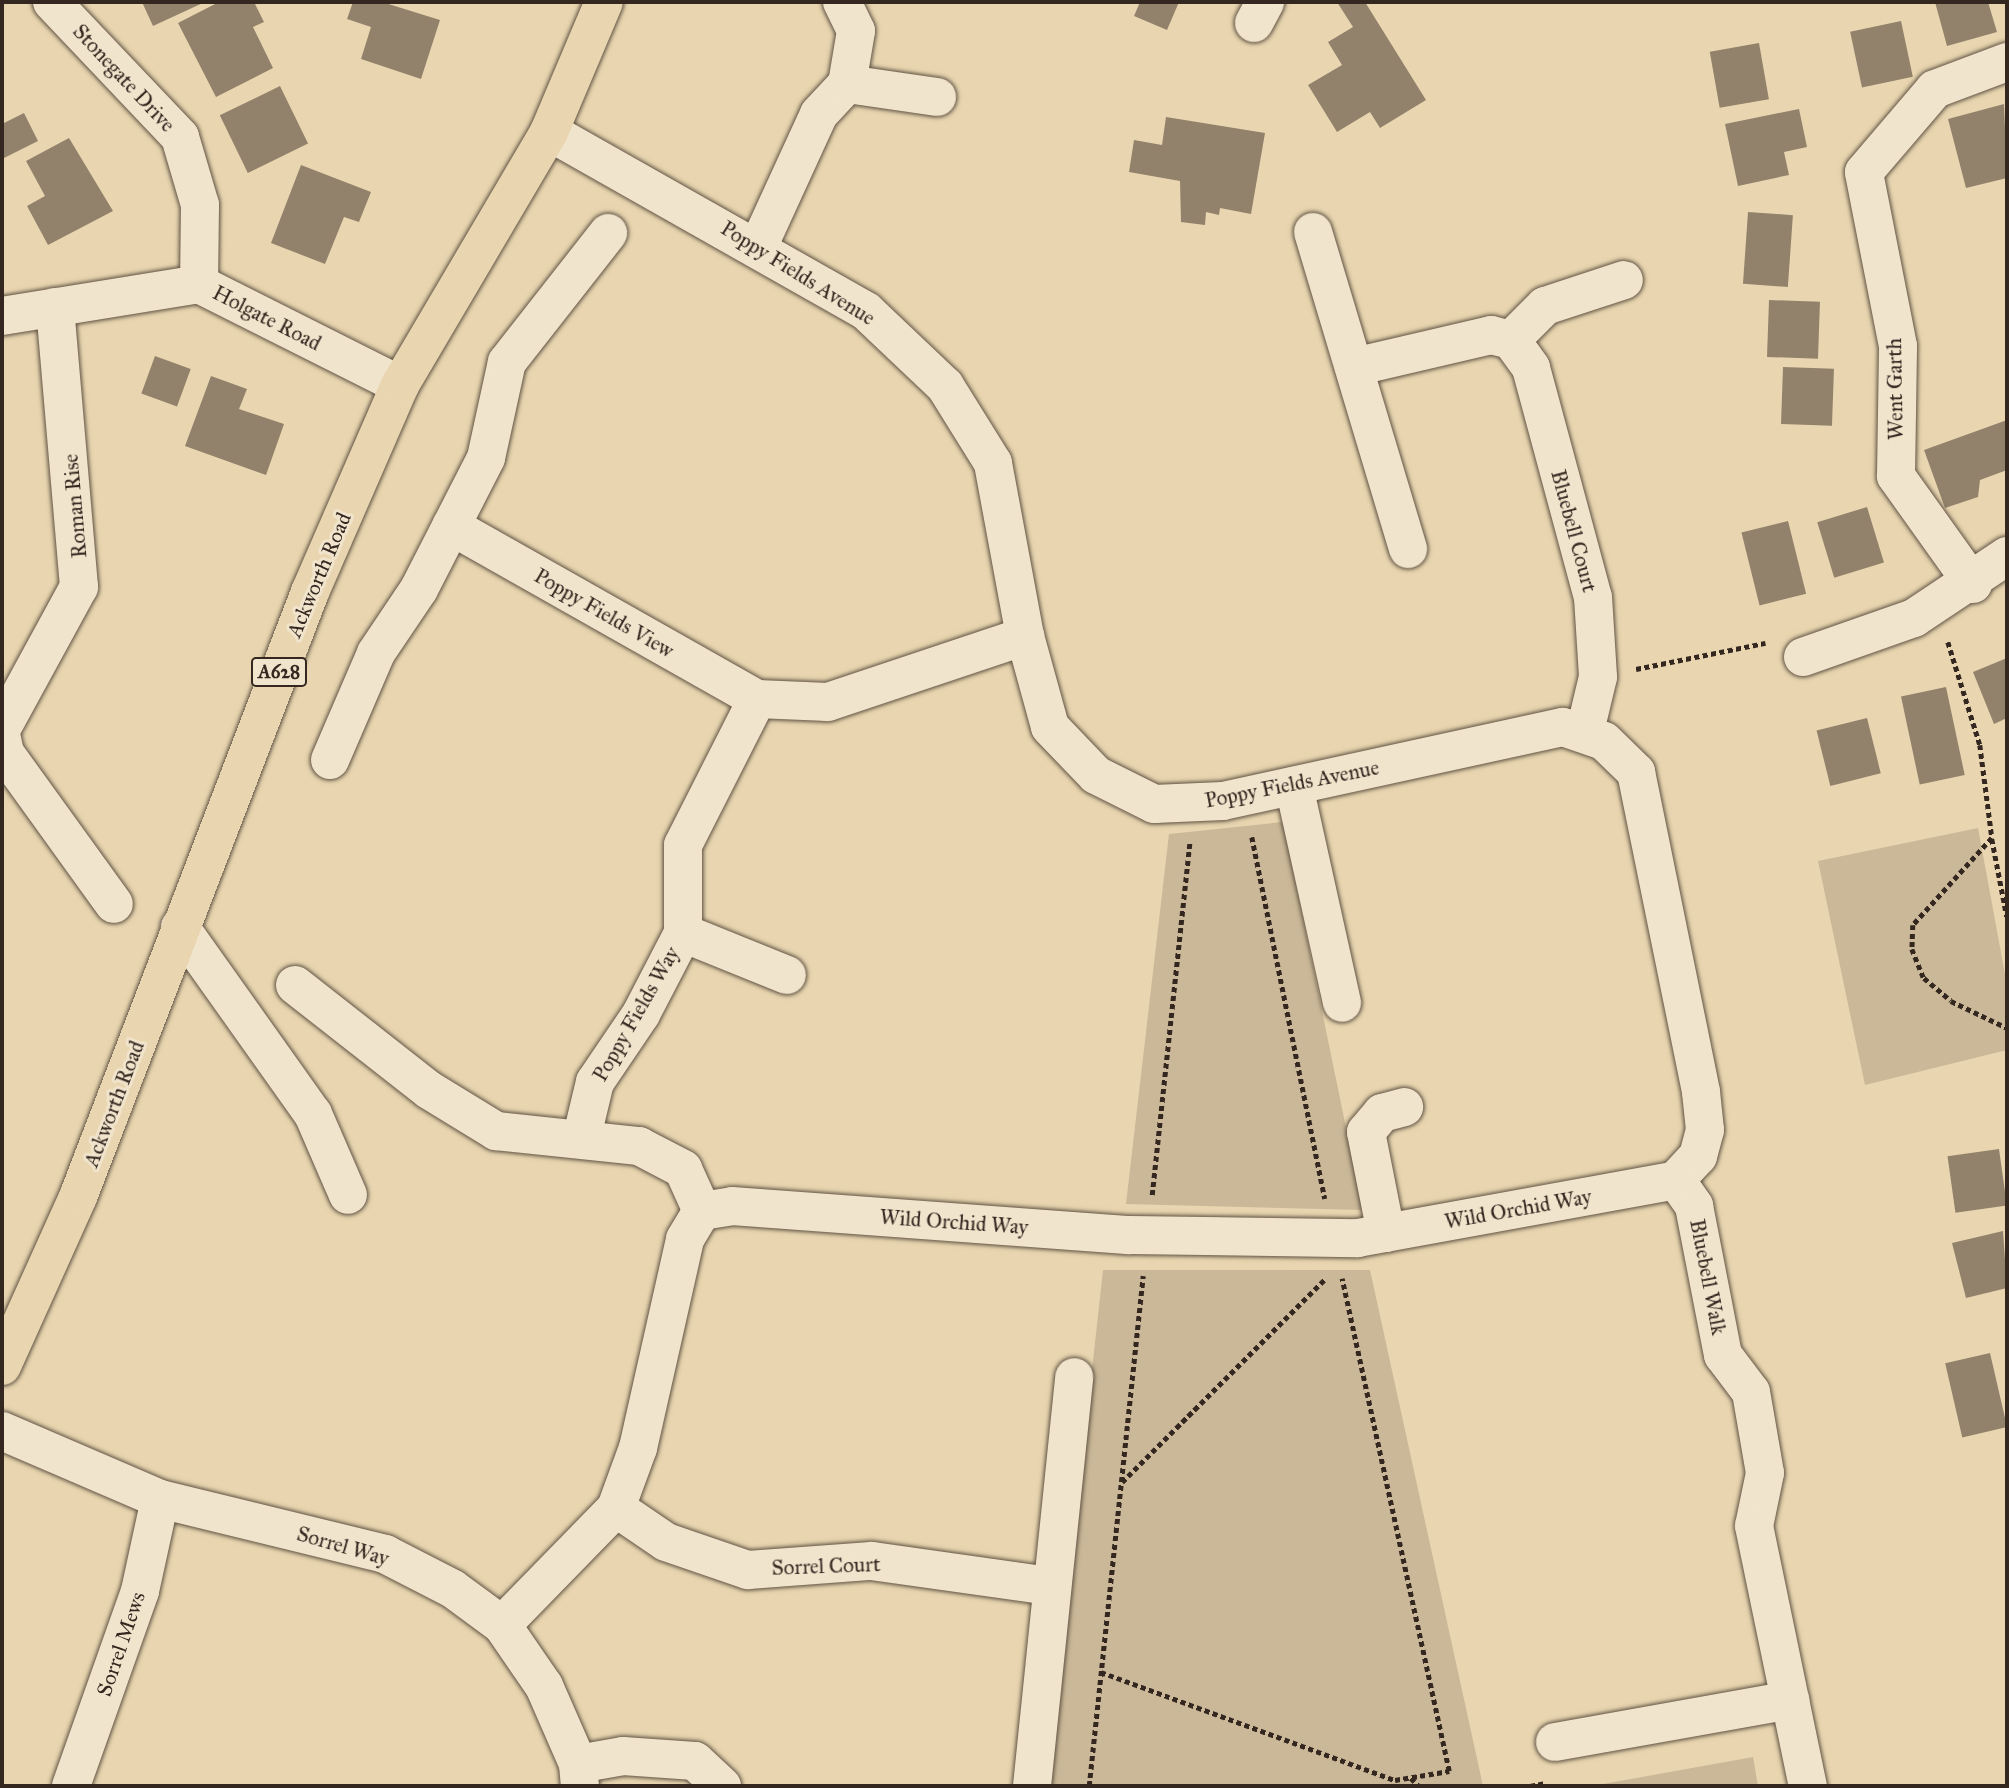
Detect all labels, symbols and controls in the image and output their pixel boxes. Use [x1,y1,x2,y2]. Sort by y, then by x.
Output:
street label: Stonegate Drive [68,19,180,137]
street label: Poppy Fields Avenue [716,215,880,331]
street label: Holgate Road [209,280,325,356]
street label: Went Garth [1882,338,1908,440]
street label: Roman Rise [58,453,92,559]
street label: Bluebell Court [1546,467,1602,595]
street label: Ackworth Road [281,509,357,641]
street label: Poppy Fields View [530,563,678,663]
road number: A628 [249,656,309,688]
street label: Poppy Fields Avenue [1203,755,1381,813]
street label: Poppy Fields Way [587,942,685,1086]
street label: Ackworth Road [78,1037,150,1171]
street label: Wild Orchid Way [1443,1184,1593,1234]
street label: Wild Orchid Way [879,1204,1029,1240]
street label: Bluebell Walk [1684,1217,1732,1337]
street label: Sorrel Way [294,1521,392,1571]
street label: Sorrel Court [771,1552,881,1580]
street label: Sorrel Mews [91,1588,151,1700]

